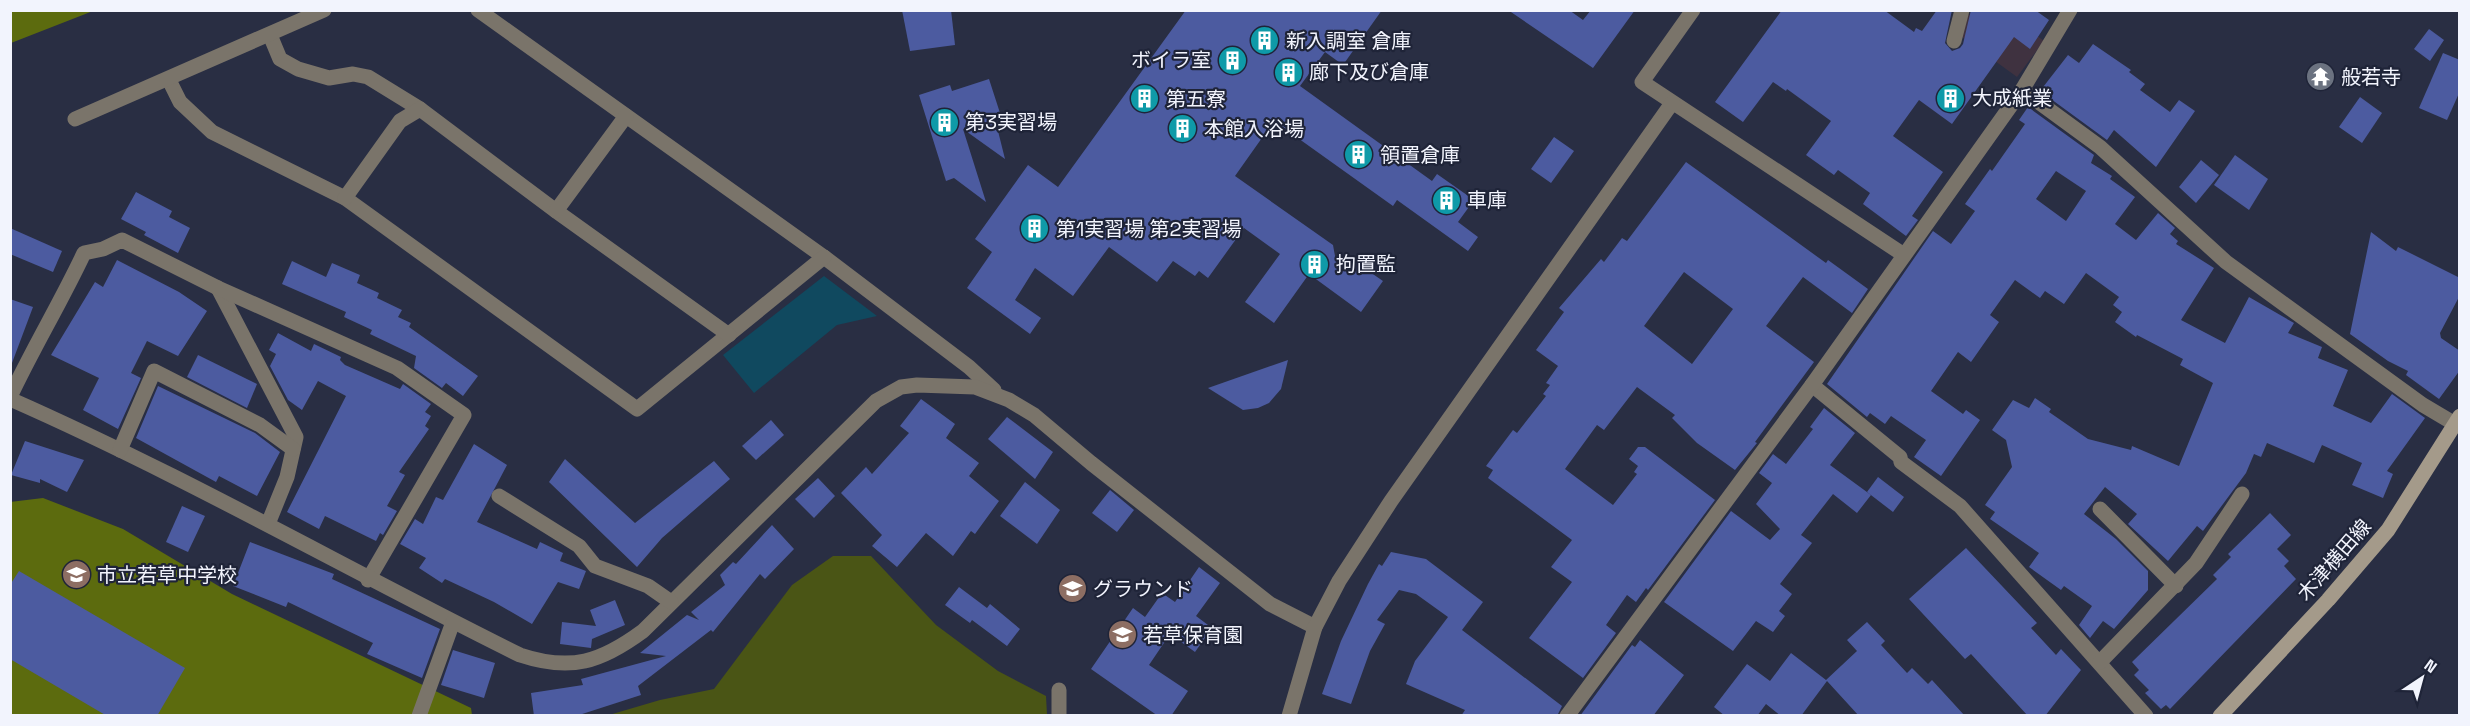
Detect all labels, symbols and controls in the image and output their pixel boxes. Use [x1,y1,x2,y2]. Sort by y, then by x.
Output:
building icon: 新入調室 倉庫 [1249,25,1281,57]
place label: 新入調室 倉庫 [1286,28,1411,54]
building icon: ボイラ室 [1216,44,1248,76]
place label: ボイラ室 [1131,47,1211,73]
building icon: 廊下及び倉庫 [1272,56,1304,88]
place label: 廊下及び倉庫 [1309,59,1429,85]
temple icon: 般若寺 [2304,61,2336,93]
place label: 般若寺 [2341,64,2401,90]
building icon: 大成紙業 [1935,82,1967,114]
building icon: 第五寮 [1129,83,1161,115]
place label: 大成紙業 [1972,85,2052,111]
place label: 第五寮 [1166,86,1226,112]
building icon: 第3実習場 [928,106,960,138]
place label: 第3実習場 [965,109,1057,135]
building icon: 本館入浴場 [1167,113,1199,145]
place label: 本館入浴場 [1204,116,1304,142]
building icon: 領置倉庫 [1343,139,1375,171]
place label: 領置倉庫 [1380,142,1460,168]
building icon: 車庫 [1430,184,1462,216]
place label: 車庫 [1467,187,1507,213]
building icon: 第1実習場 第2実習場 [1019,213,1051,245]
place label: 第1実習場 第2実習場 [1056,216,1242,242]
building icon: 拘置監 [1299,248,1331,280]
place label: 拘置監 [1336,251,1396,277]
street label: 木津横田線 [2291,514,2377,606]
school or university icon: 市立若草中学校 [60,559,92,591]
place label: 市立若草中学校 [97,562,237,588]
school or university icon: グラウンド [1056,573,1088,605]
place label: グラウンド [1093,576,1193,602]
school or university icon: 若草保育園 [1106,619,1138,651]
place label: 若草保育園 [1143,622,1243,648]
north arrow [2392,648,2452,708]
text: N [2420,655,2441,678]

